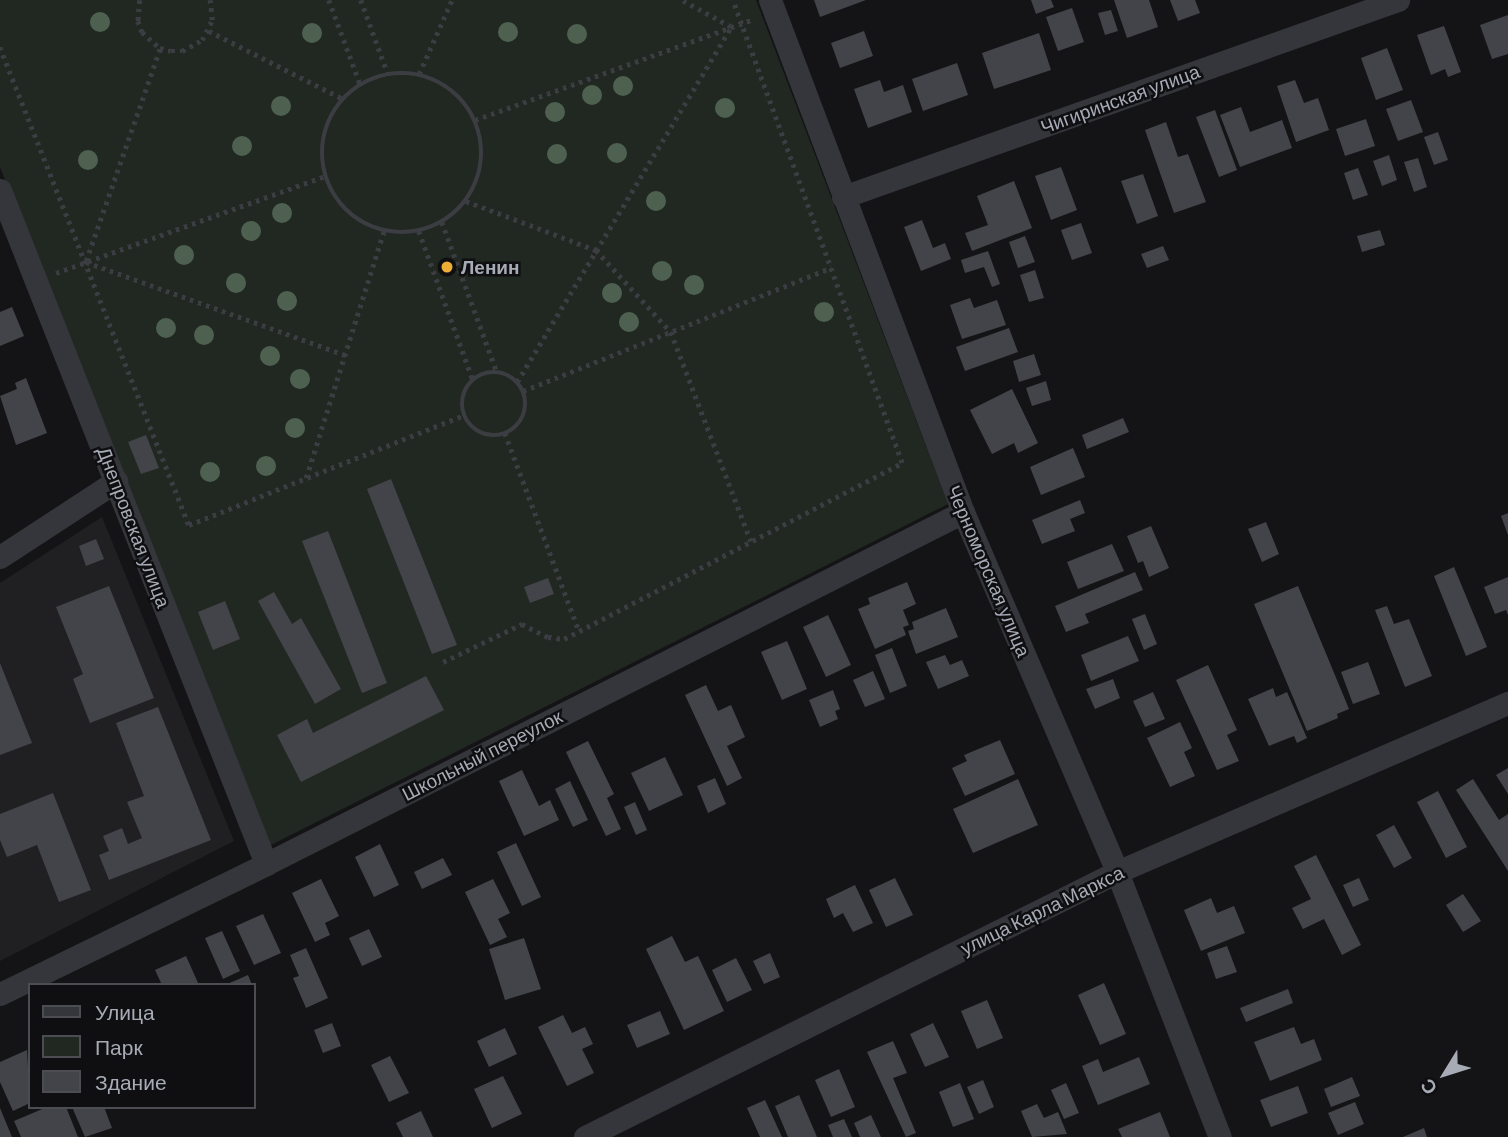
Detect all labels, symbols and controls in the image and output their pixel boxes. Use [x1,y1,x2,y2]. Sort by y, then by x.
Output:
street label: Чигиринская улица [1037,60,1203,138]
place label: Ленин [461,256,520,278]
marker: Ленин [439,259,455,275]
street label: Днепровская улица [93,443,175,611]
street label: Черноморская улица [943,482,1035,660]
street label: Школьный переулок [398,705,566,805]
street label: улица Карла Маркса [957,861,1127,959]
legend [28,983,256,1109]
text: Улица [95,999,155,1024]
text: Парк [95,1034,143,1059]
north arrow [1410,1039,1480,1109]
text: Здание [95,1069,167,1094]
text: С [1415,1075,1441,1100]

